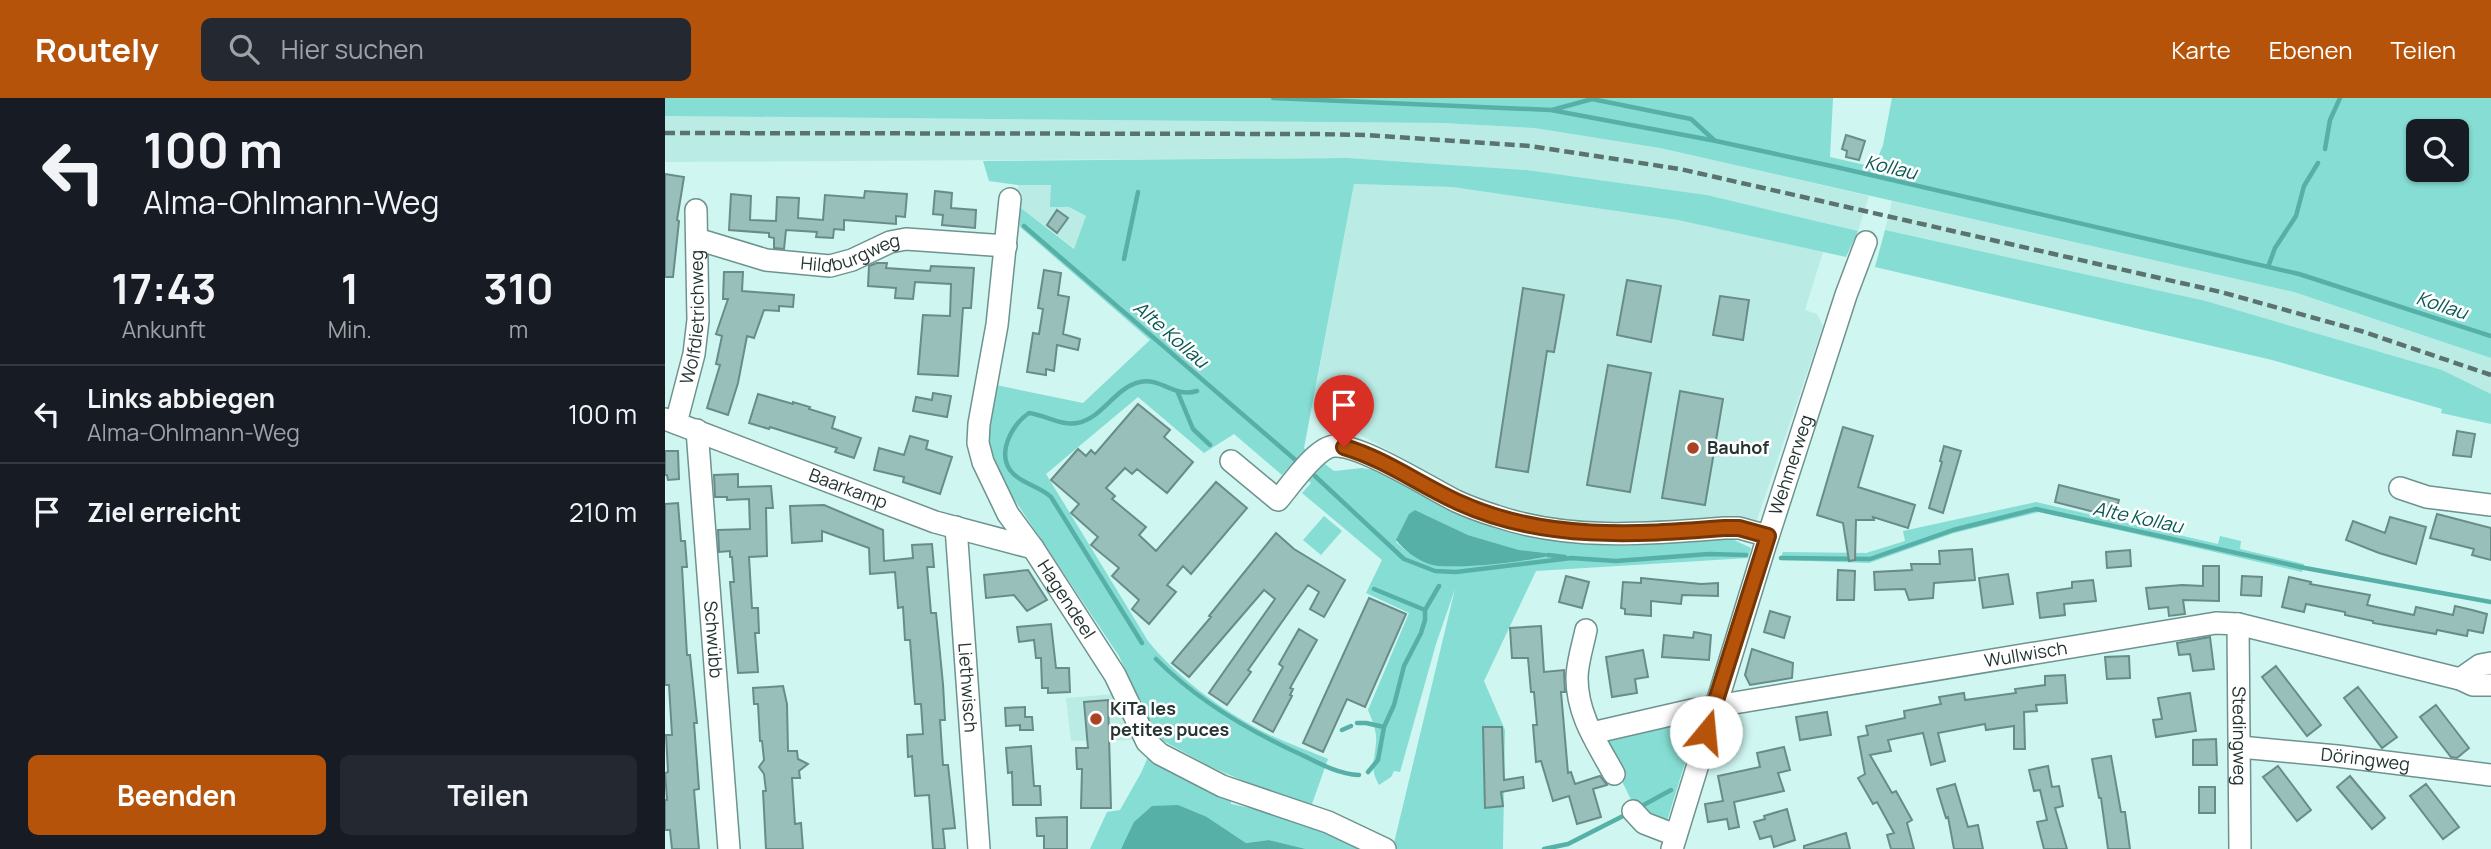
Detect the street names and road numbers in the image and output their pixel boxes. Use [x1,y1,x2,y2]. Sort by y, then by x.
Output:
street label: Hildburgweg [800,227,902,277]
street label: Wolfdietrichweg [674,250,709,387]
street label: Wehmerweg [1763,412,1818,518]
street label: Baarkamp [806,462,891,514]
street label: Hagendeel [1033,555,1101,643]
street label: Schwübb [699,600,729,679]
street label: Wullwisch [1982,635,2069,672]
street label: Liethwisch [953,642,984,733]
street label: Stedingweg [2228,686,2252,786]
street label: Döringweg [2320,742,2411,776]

